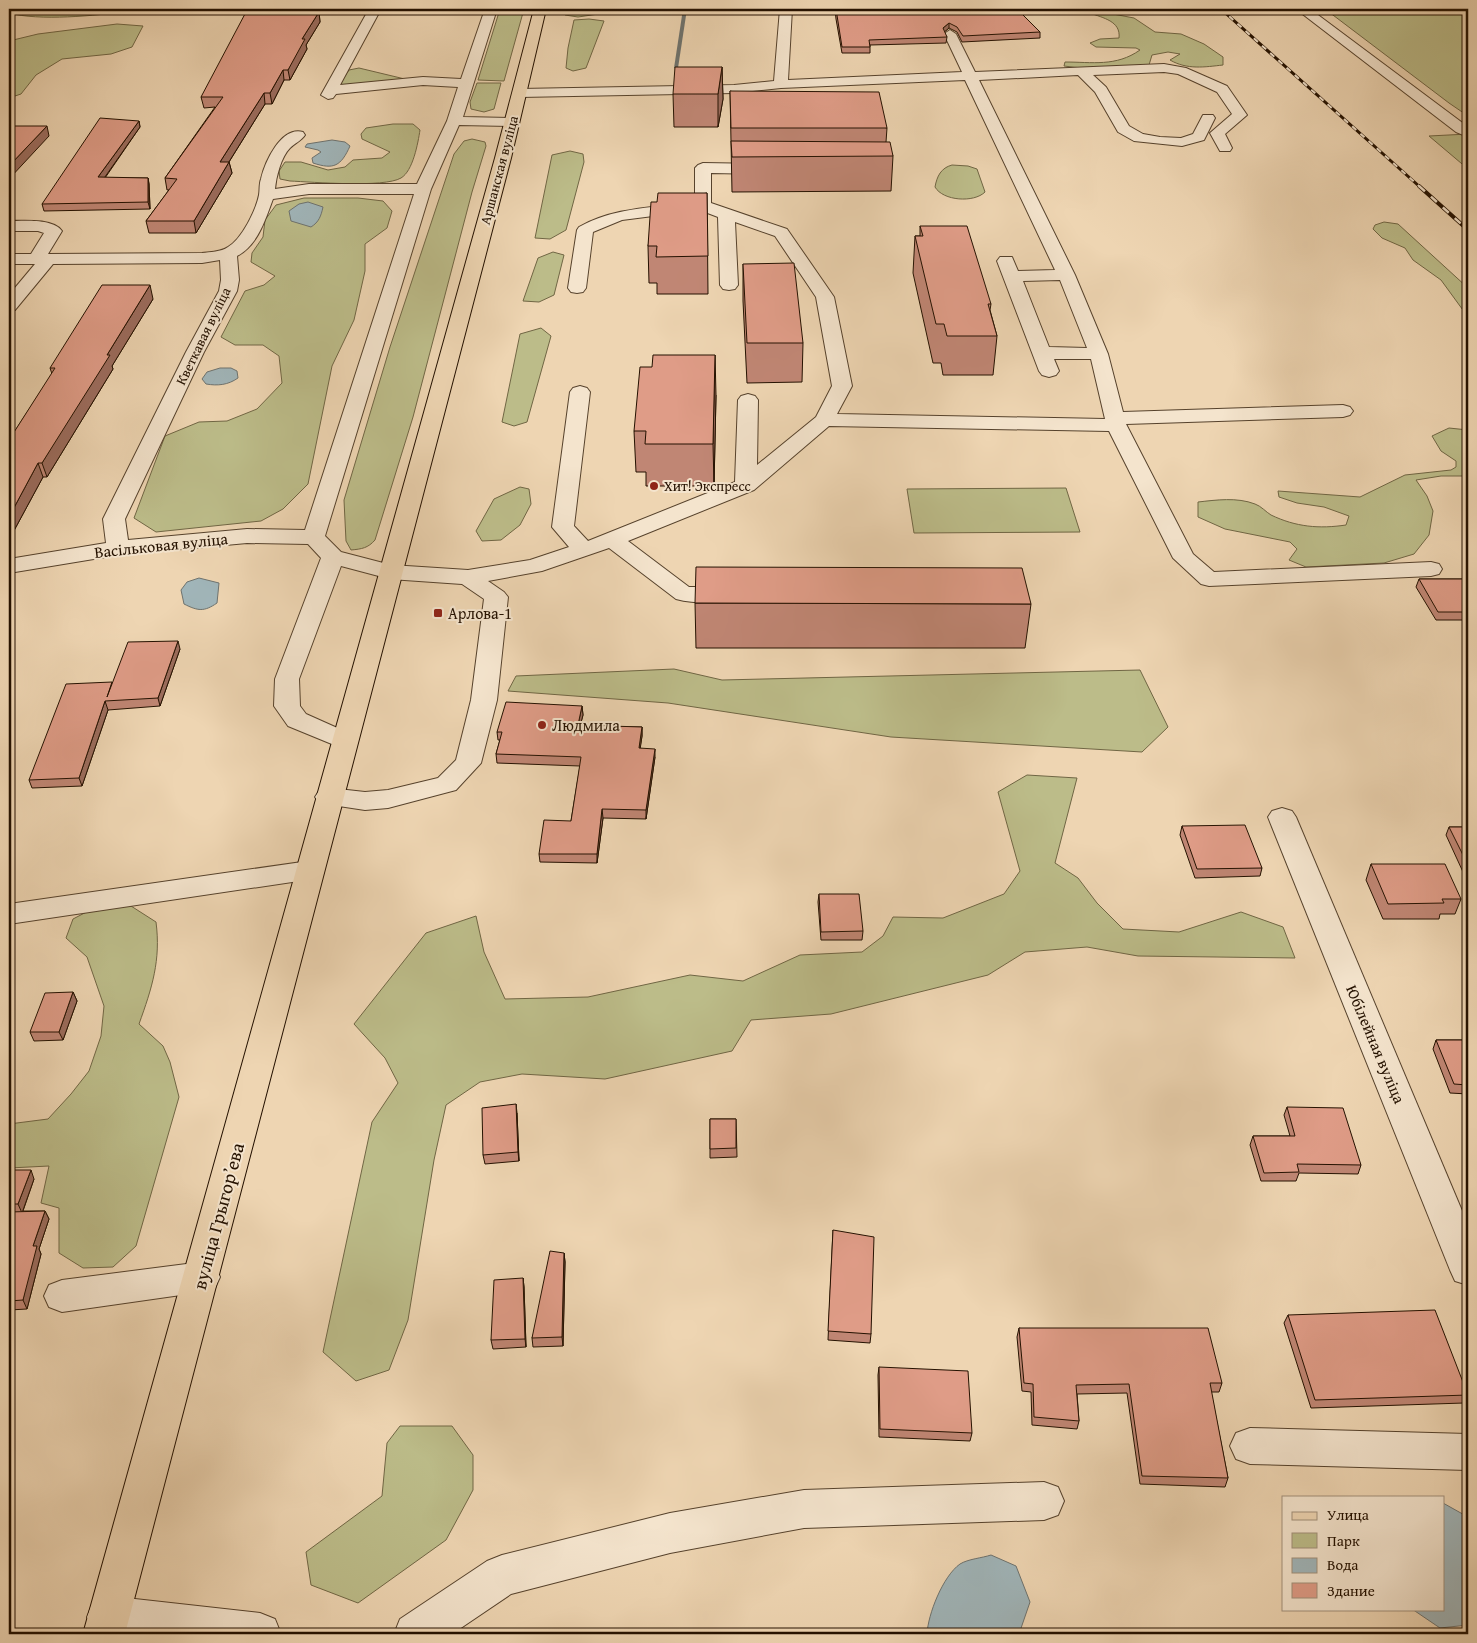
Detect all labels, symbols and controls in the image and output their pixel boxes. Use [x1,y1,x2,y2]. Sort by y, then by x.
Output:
street label: Аршанская вуліца [475,113,523,227]
street label: Кветкавая вуліца [171,283,236,388]
place label: Хит! Экспресс [664,476,751,496]
marker: Хит! Экспресс [648,480,660,492]
street label: Васільковая вуліца [93,526,229,564]
place label: Арлова-1 [448,601,512,625]
marker: Арлова-1 [432,607,444,619]
place label: Людмила [552,713,620,737]
marker: Людмила [536,719,548,731]
street label: Юбілейная вуліца [1340,981,1412,1107]
street label: вуліца Грыгорʼева [185,1139,251,1293]
legend [1282,1496,1444,1610]
text: Улица [1327,1504,1370,1525]
text: Парк [1327,1530,1360,1551]
text: Вода [1327,1554,1359,1575]
text: Здание [1327,1580,1375,1601]

